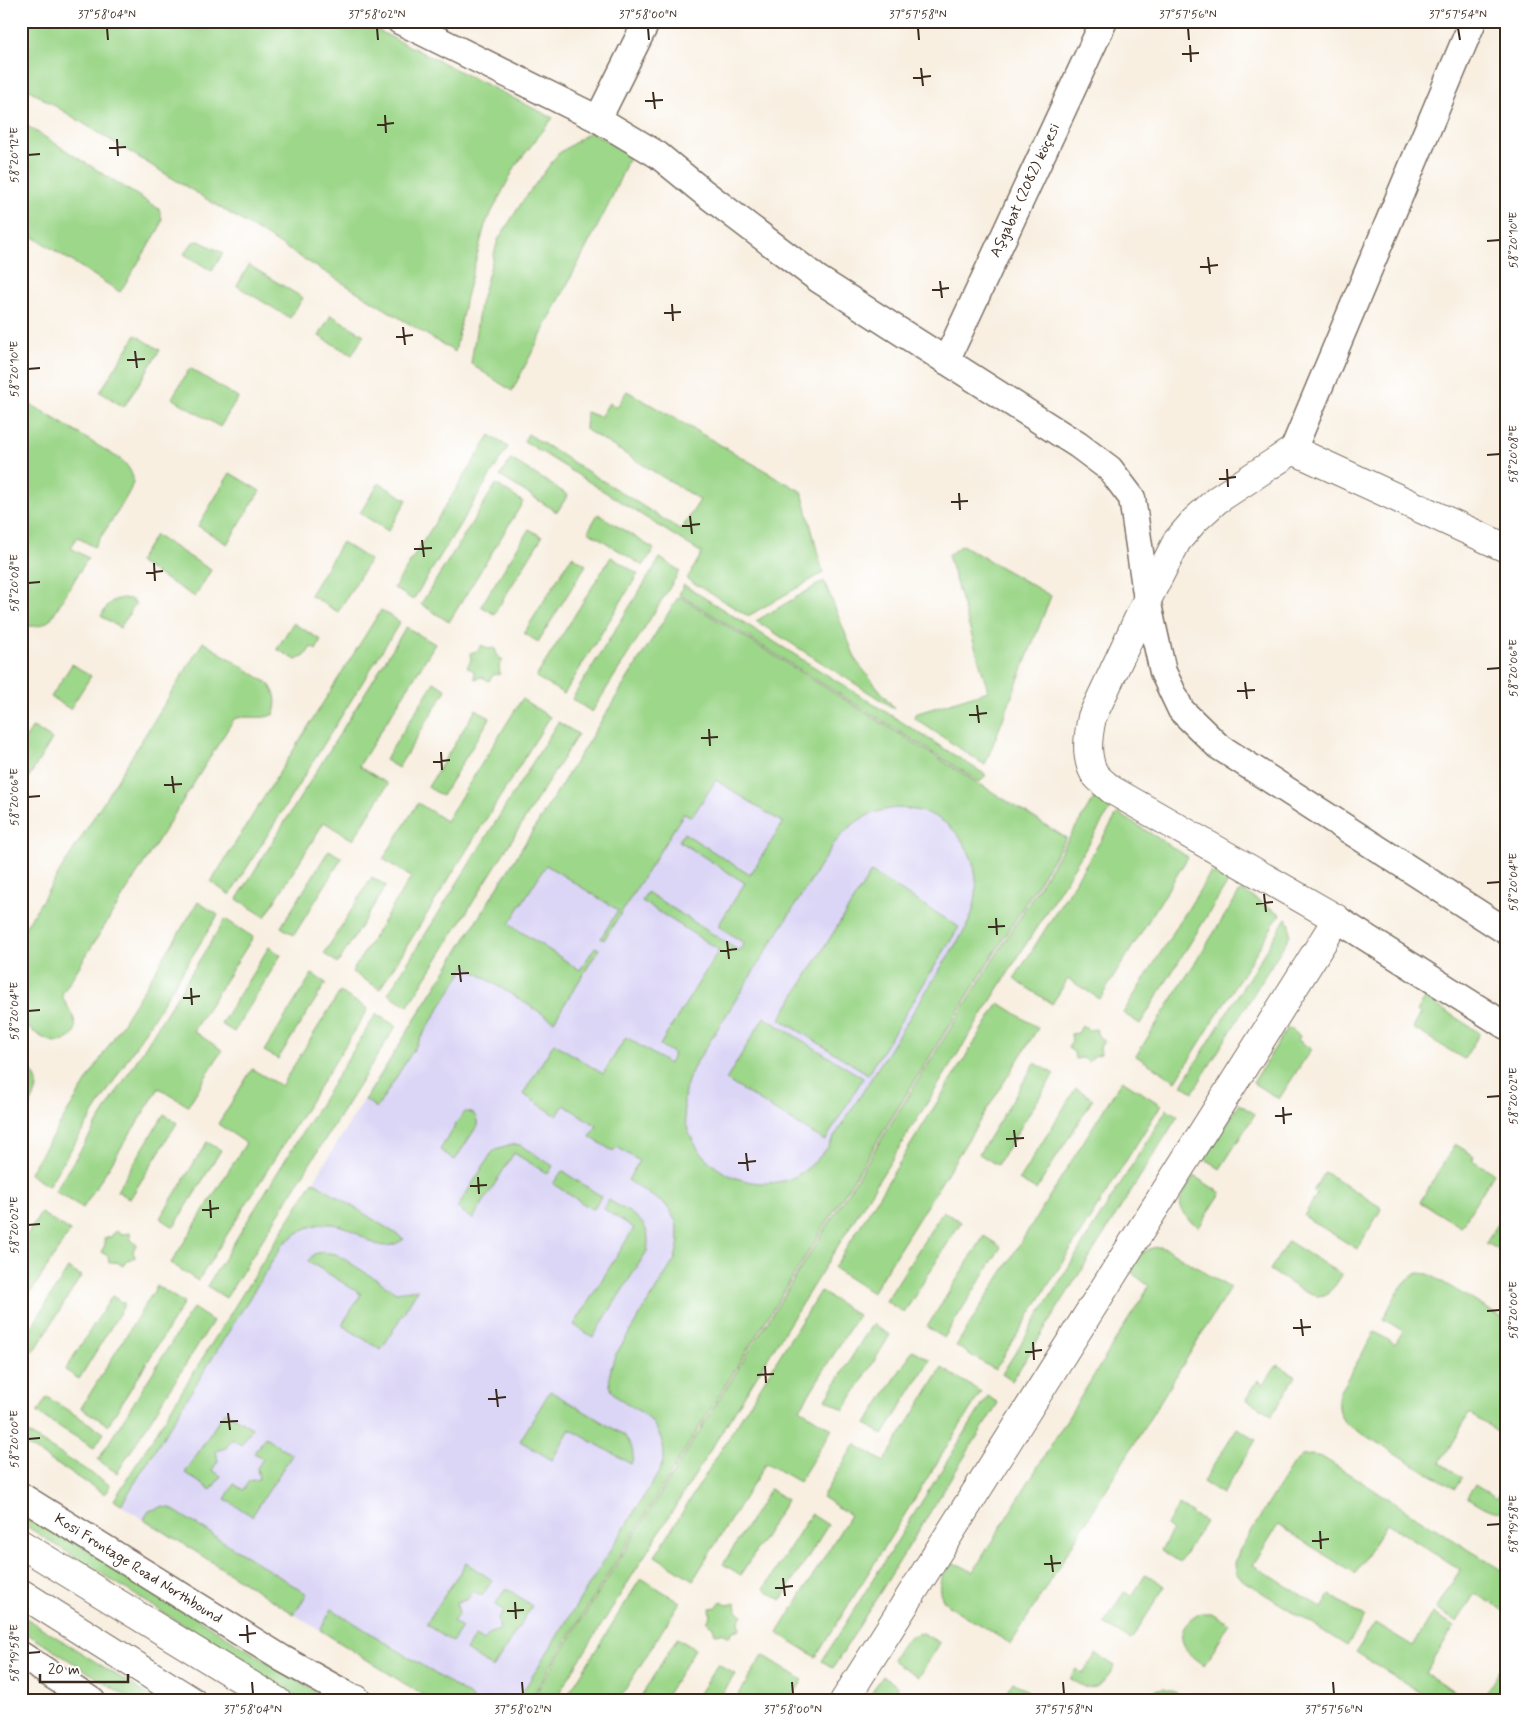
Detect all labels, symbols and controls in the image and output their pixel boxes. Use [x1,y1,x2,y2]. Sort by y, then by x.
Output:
text: 37°58'04"N [78,7,136,23]
text: 37°58'02"N [348,7,406,23]
text: 37°58'00"N [619,7,677,23]
text: 37°57'58"N [889,7,947,23]
text: 37°57'56"N [1159,7,1217,23]
text: 37°57'54"N [1429,7,1487,23]
street label: Aşgabat (2082) köçesi [985,120,1065,261]
text: 58°20'12"E [7,127,23,183]
text: 58°20'10"E [1506,212,1522,268]
text: 58°20'10"E [7,341,23,397]
text: 58°20'08"E [1506,425,1522,483]
text: 58°20'08"E [7,554,23,612]
text: 58°20'06"E [1506,639,1522,697]
text: 58°20'06"E [7,768,23,826]
text: 58°20'04"E [1506,853,1522,911]
text: 58°20'04"E [7,982,23,1040]
text: 58°20'02"E [1506,1067,1522,1125]
text: 58°20'02"E [7,1196,23,1254]
text: 58°20'00"E [1506,1281,1522,1339]
text: 58°20'00"E [7,1410,23,1468]
text: 58°19'58"E [1506,1495,1522,1553]
street label: Kosi Frontage Road Northbound [50,1509,226,1629]
text: 58°19'58"E [7,1624,23,1682]
scale bar [40,1652,128,1684]
text: 20 m [48,1660,80,1680]
text: 37°58'04"N [224,1702,282,1718]
text: 37°58'02"N [494,1702,552,1718]
text: 37°58'00"N [764,1702,822,1718]
text: 37°57'58"N [1035,1702,1093,1718]
text: 37°57'56"N [1305,1702,1363,1718]

